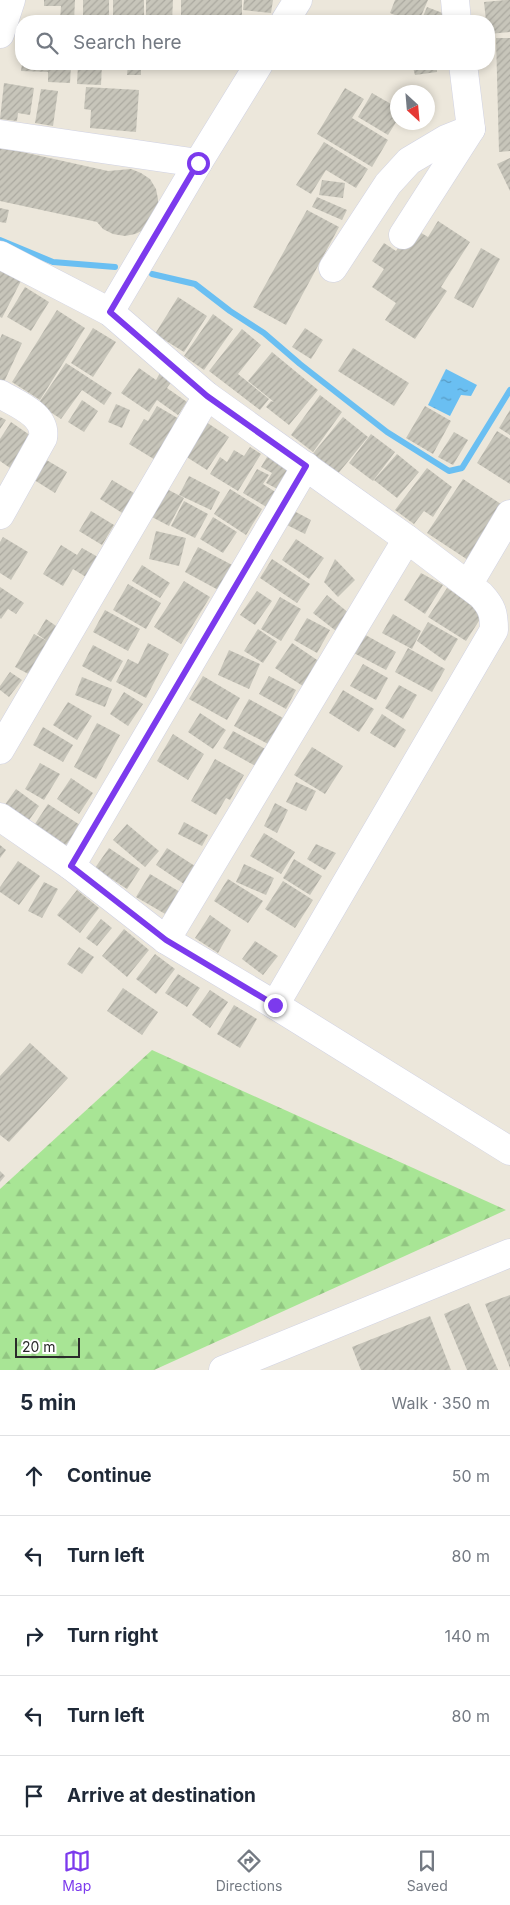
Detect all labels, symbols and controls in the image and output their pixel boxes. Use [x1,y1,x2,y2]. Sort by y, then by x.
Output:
search box [15,15,495,70]
icon: search [33,29,61,57]
text: Search here [73,31,182,54]
north arrow [390,85,435,130]
route start [187,152,210,175]
route end [264,994,287,1017]
scale bar [15,1335,80,1358]
text: 20 m [22,1338,56,1355]
text: 5 min [20,1390,76,1415]
text: Walk · 350 m [392,1393,490,1413]
icon: ahead [20,1462,48,1490]
text: Continue [67,1464,152,1487]
text: 50 m [452,1466,490,1486]
icon: left [20,1542,48,1570]
text: Turn left [67,1544,145,1567]
text: 80 m [451,1546,490,1566]
icon: right [20,1622,48,1650]
text: Turn right [67,1624,158,1647]
text: 140 m [445,1626,490,1646]
icon: left [20,1702,48,1730]
text: Turn left [67,1704,145,1727]
text: 80 m [451,1706,490,1726]
icon: arrive [20,1782,48,1810]
text: Arrive at destination [67,1784,256,1807]
tab: Map [62,1847,91,1894]
tab: Directions [216,1847,282,1894]
tab: Saved [407,1847,448,1894]

